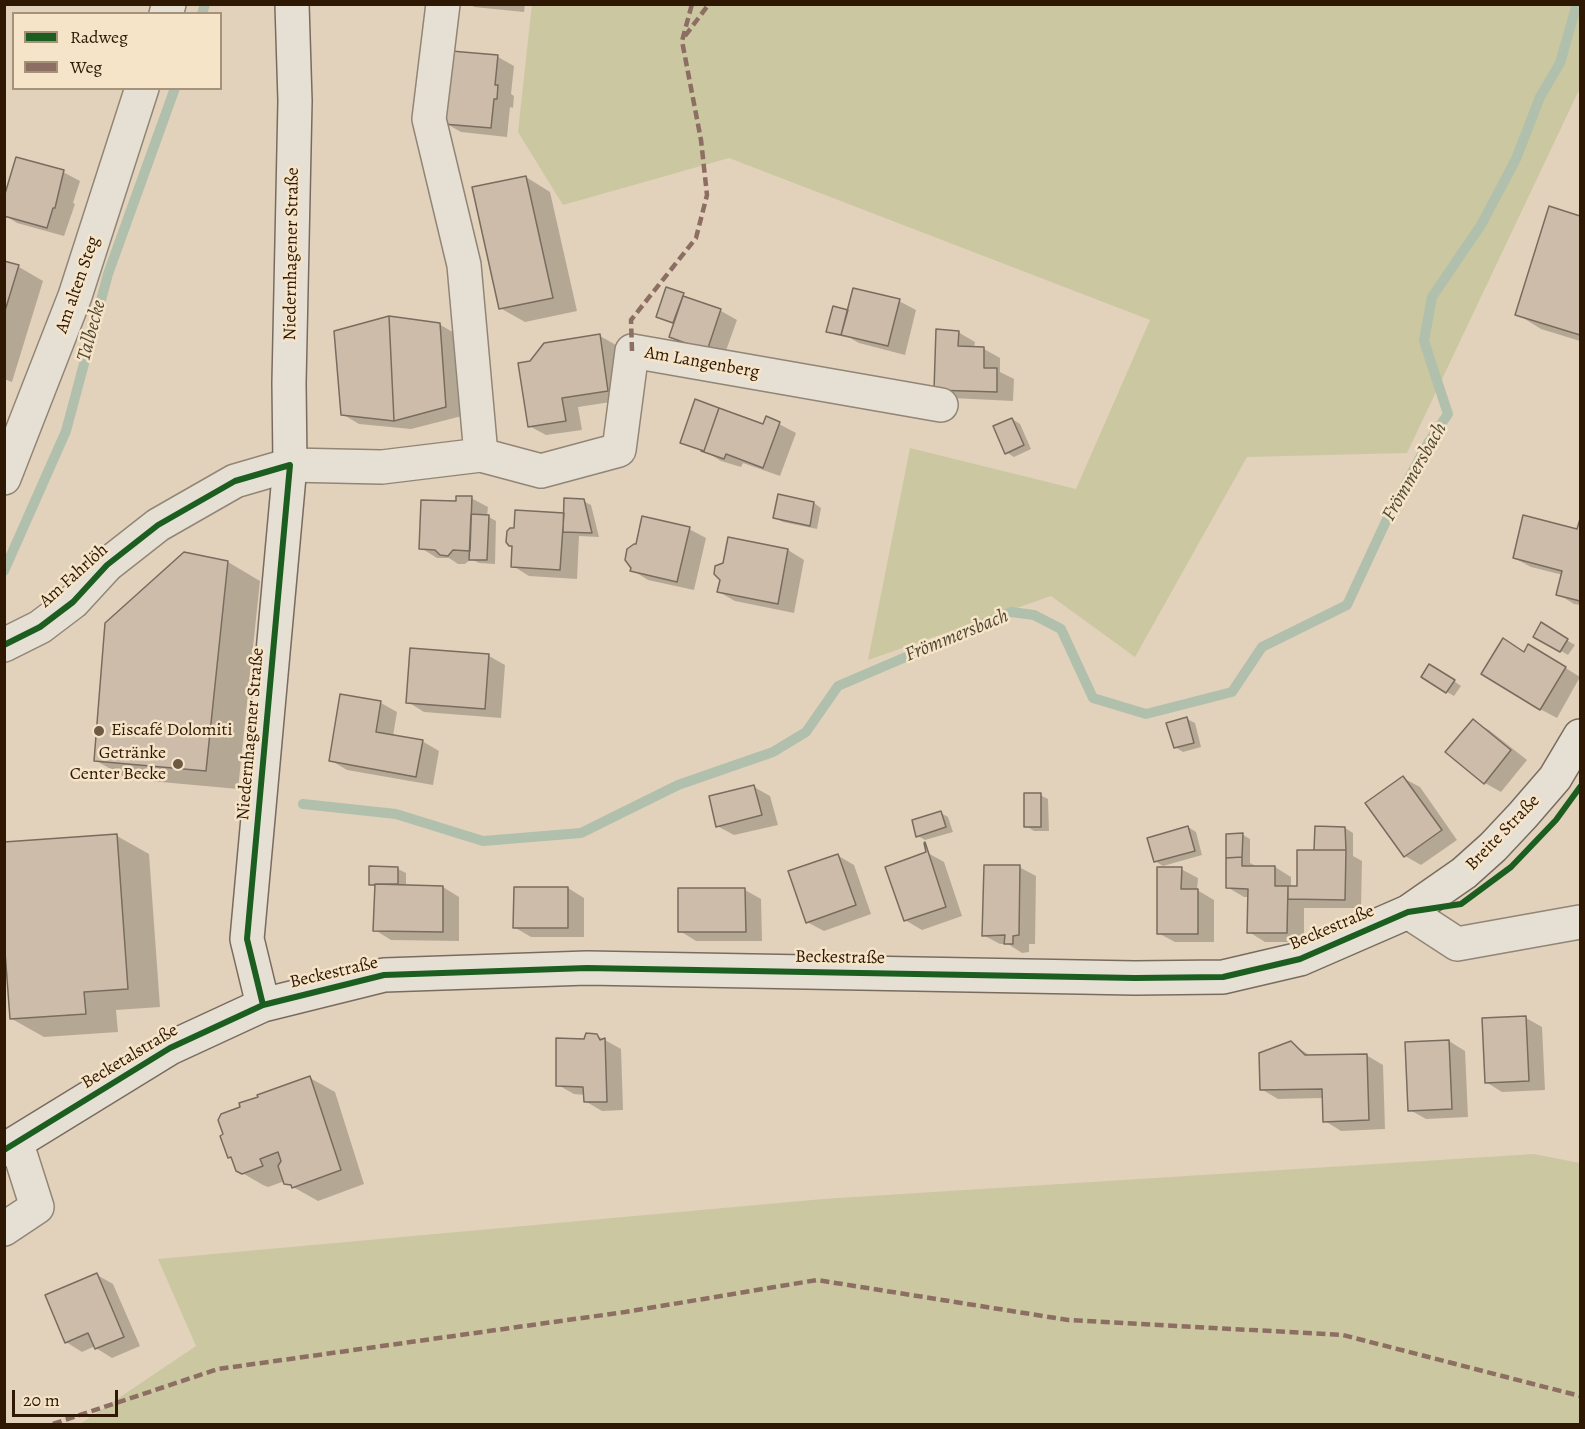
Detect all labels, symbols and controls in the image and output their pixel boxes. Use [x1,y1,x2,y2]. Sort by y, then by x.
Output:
legend [12,12,222,90]
text: Radweg [70,25,128,49]
text: Weg [70,55,102,79]
street label: Niedernhagener Straße [280,167,304,341]
street label: Am alten Steg [51,234,105,336]
water label: Talbecke [72,298,112,364]
street label: Am Langenberg [643,342,761,384]
water label: Frömmersbach [1377,419,1453,525]
street label: Am Fahrlöh [35,540,113,612]
water label: Frömmersbach [902,604,1012,668]
street label: Niedernhagener Straße [233,647,269,821]
place label: Eiscafé Dolomiti [111,720,233,742]
marker: Eiscafé Dolomiti [92,724,106,738]
place label: Getränke Center Becke [70,743,166,786]
marker: Getränke Center Becke [171,757,185,771]
street label: Breite Straße [1461,791,1545,875]
street label: Beckestraße [1286,900,1378,956]
street label: Beckestraße [795,946,885,970]
street label: Beckestraße [288,952,380,994]
street label: Becketalstraße [78,1020,182,1094]
scale bar [15,1378,122,1416]
text: 20 m [23,1388,60,1412]

